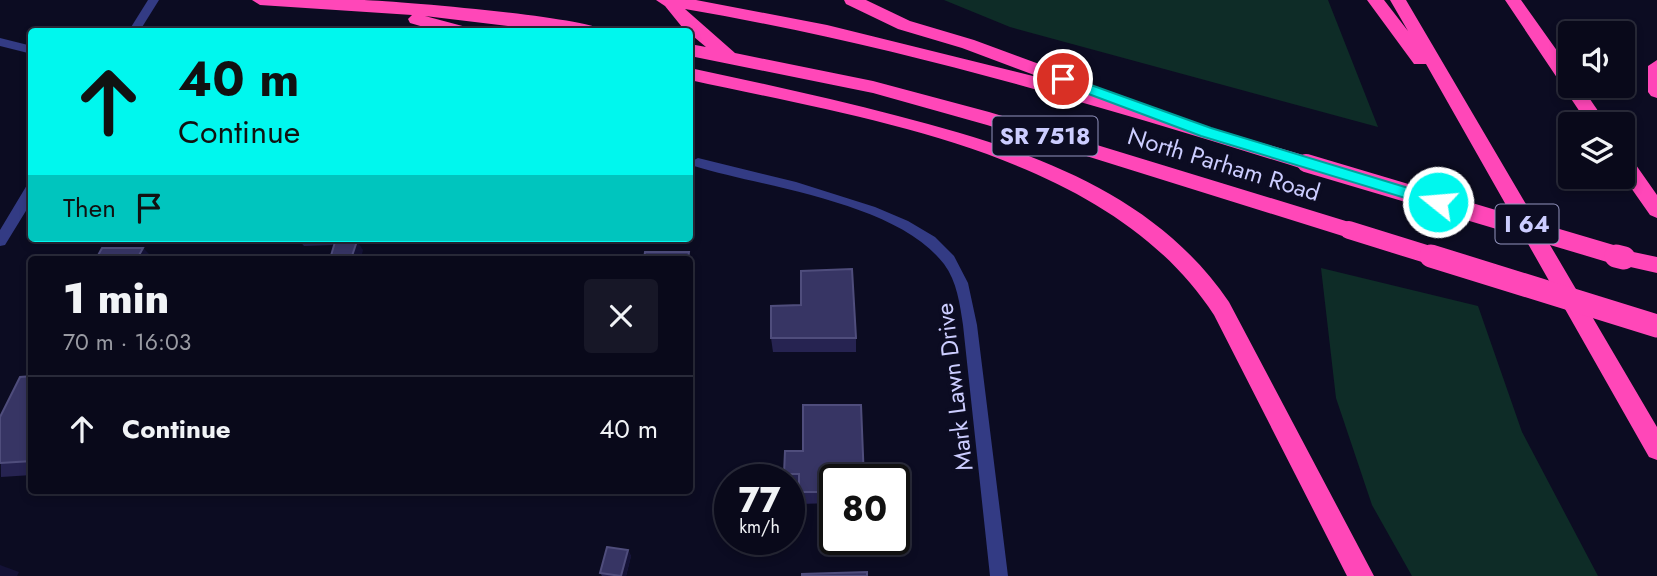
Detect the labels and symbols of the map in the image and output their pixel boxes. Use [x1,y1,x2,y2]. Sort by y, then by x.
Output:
pin [1033,49,1093,109]
road number: SR 7518 [992,116,1098,155]
street label: North Parham Road [1123,118,1325,210]
position arrow [1401,165,1475,239]
road number: I 64 [1496,204,1558,244]
street label: Mark Lawn Drive [926,301,982,473]
speed limit sign: 80 [819,464,910,555]

